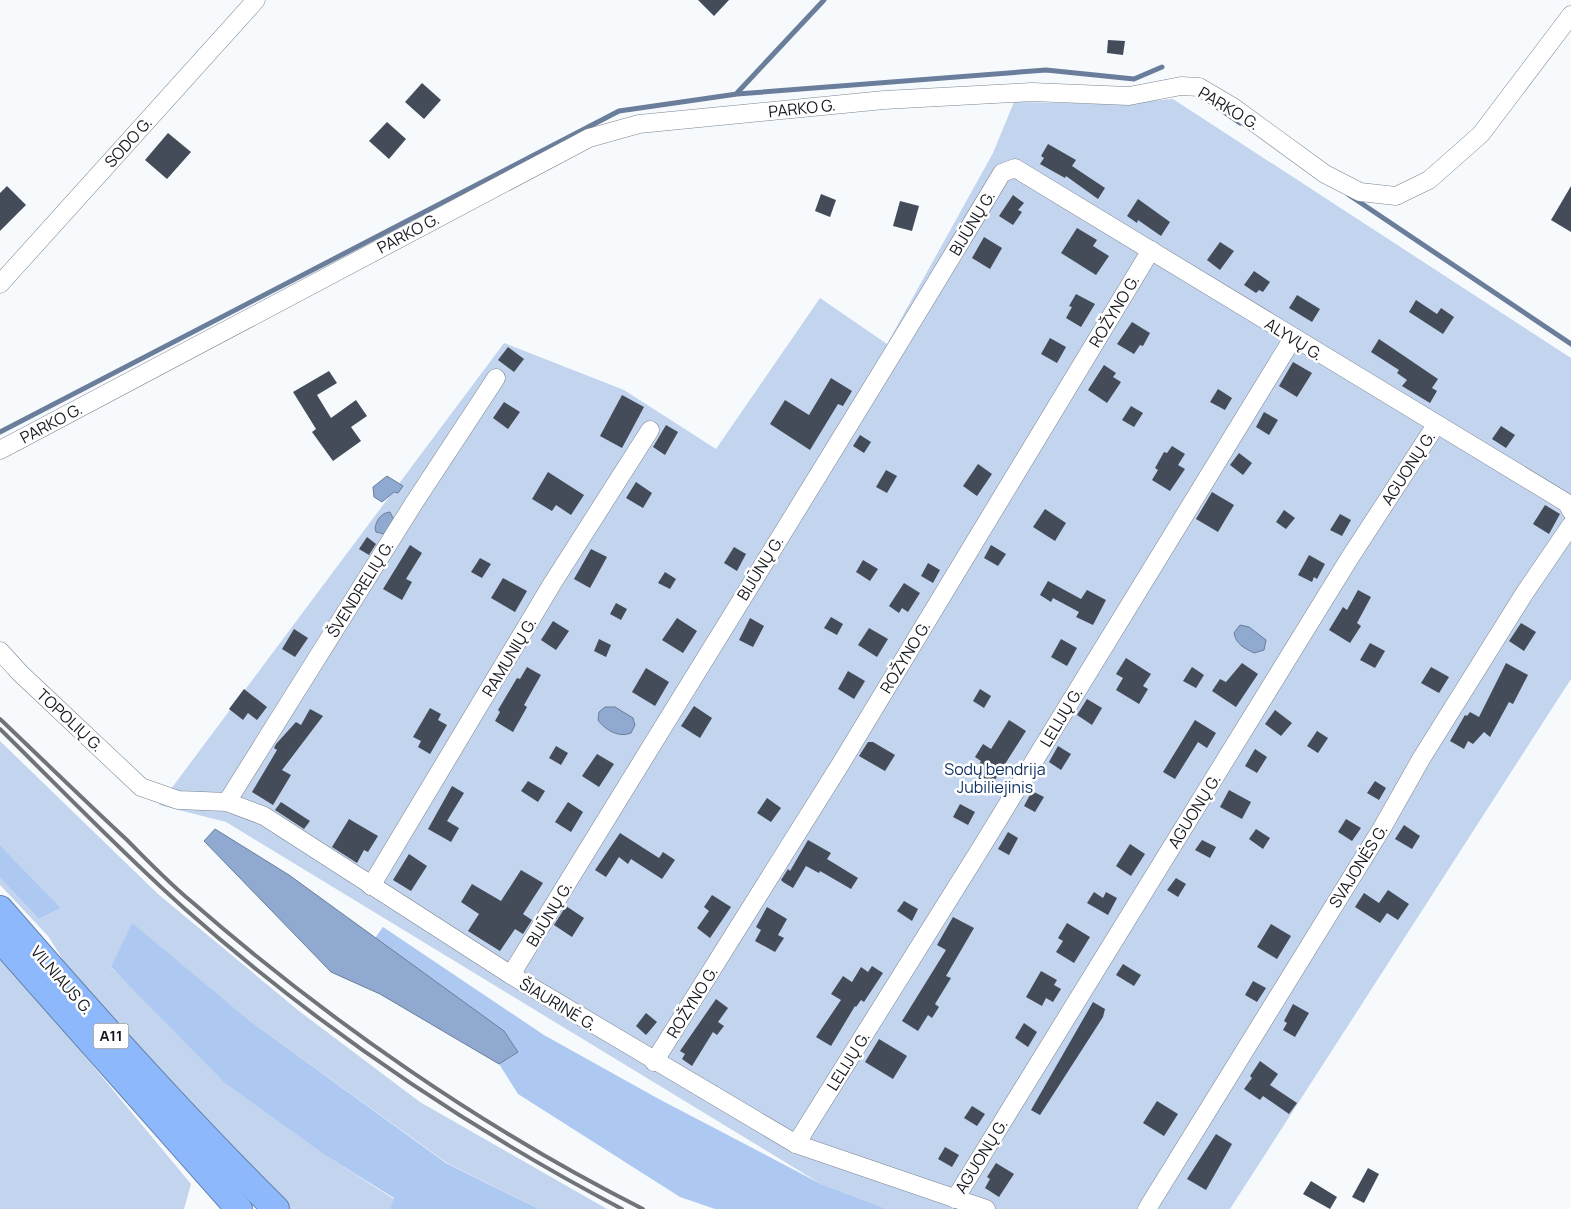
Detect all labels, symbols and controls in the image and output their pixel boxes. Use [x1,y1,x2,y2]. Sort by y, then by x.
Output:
street label: PARKO G. [1194,81,1264,135]
street label: PARKO G. [767,94,837,122]
street label: SODO G. [99,112,157,172]
street label: BIJŪNŲ G. [944,186,1000,260]
street label: PARKO G. [373,207,443,259]
street label: ROŽYNO G. [1084,271,1144,351]
street label: ALYVŲ G. [1261,313,1327,365]
street label: PARKO G. [16,397,86,449]
street label: AGUONŲ G. [1376,427,1440,509]
street label: BIJŪNŲ G. [732,532,788,604]
street label: ŠVENDRELIŲ G. [321,536,399,642]
street label: RAMUNIŲ G. [477,613,541,701]
street label: ROŽYNO G. [875,617,935,697]
street label: LELIJŲ G. [1035,683,1087,751]
street label: TOPOLIŲ G. [32,684,108,756]
park label: Sodų bendrija Jubiliejinis [944,758,1046,798]
street label: AGUONŲ G. [1162,770,1226,852]
street label: SVAJONĖS G. [1324,820,1392,912]
street label: BIJŪNŲ G. [521,877,577,951]
street label: VILNIAUS G. [26,941,98,1019]
street label: ROŽYNO G. [661,962,723,1042]
street label: ŠIAURINĖ G. [515,972,601,1036]
road number: A11 [94,1024,128,1048]
street label: LELIJŲ G. [821,1027,875,1095]
street label: AGUONŲ G. [949,1115,1013,1197]

